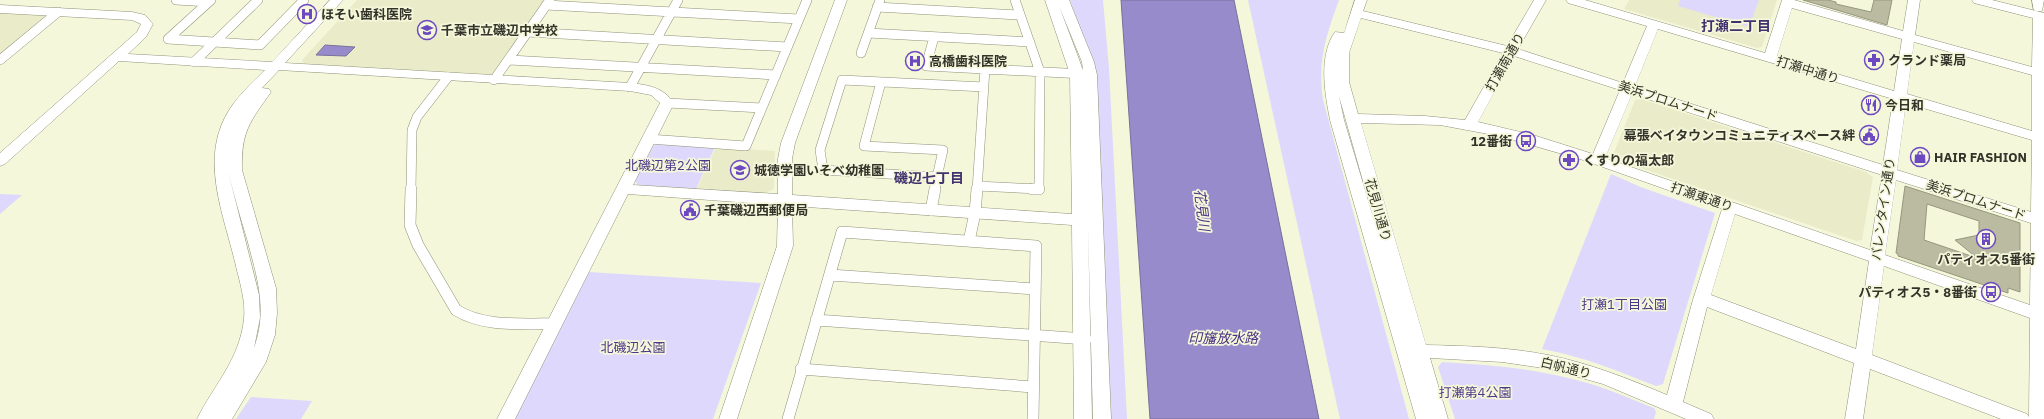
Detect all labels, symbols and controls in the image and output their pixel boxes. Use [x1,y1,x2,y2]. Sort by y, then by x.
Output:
hospital icon: ほそい歯科医院 [296,3,318,25]
place label: ほそい歯科医院 [321,6,412,23]
district label: 打瀬二丁目 [1701,17,1771,35]
school or university icon: 千葉市立磯辺中学校 [416,19,438,41]
place label: 千葉市立磯辺中学校 [441,22,558,39]
street label: 打瀬南通り [1481,30,1529,94]
pharmacy icon: クランド薬局 [1863,49,1885,71]
hospital icon: 高橋歯科医院 [904,50,926,72]
street label: 打瀬中通り [1774,52,1842,88]
place label: クランド薬局 [1888,52,1966,69]
place label: 高橋歯科医院 [929,53,1007,70]
street label: 美浜プロムナード [1616,77,1720,125]
restaurant icon: 今日和 [1860,94,1882,116]
place label: 今日和 [1885,97,1924,114]
public building icon: 幕張ベイタウンコミュニティスペース絆 [1858,124,1880,146]
place label: 幕張ベイタウンコミュニティスペース絆 [1624,127,1855,144]
bus stop icon: 12番街 [1515,130,1537,152]
place label: 12番街 [1470,133,1512,150]
shop icon: HAIR FASHION [1909,146,1931,168]
pharmacy icon: くすりの福太郎 [1558,149,1580,171]
place label: HAIR FASHION [1934,149,2027,166]
place label: くすりの福太郎 [1583,152,1674,169]
street label: バレンタイン通り [1867,156,1899,262]
park label: 北磯辺第2公園 [625,157,711,174]
school or university icon: 城徳学園いそべ幼稚園 [729,159,751,181]
place label: 城徳学園いそべ幼稚園 [754,162,884,179]
district label: 磯辺七丁目 [893,169,964,187]
street label: 花見川通り [1361,176,1395,244]
street label: 美浜プロムナード [1924,176,2028,224]
street label: 打瀬東通り [1668,178,1736,216]
water label: 花見川 [1191,188,1214,234]
public building icon: 千葉磯辺西郵便局 [679,199,701,221]
place label: 千葉磯辺西郵便局 [704,202,808,219]
building icon: パティオス5番街 [1975,228,1997,250]
place label: パティオス5番街 [1937,251,2035,268]
bus stop icon: パティオス5・8番街 [1980,281,2002,303]
place label: パティオス5・8番街 [1858,284,1977,301]
park label: 打瀬1丁目公園 [1581,296,1667,313]
water label: 印旛放水路 [1188,329,1259,347]
park label: 北磯辺公園 [600,339,666,356]
street label: 白帆通り [1539,353,1593,383]
park label: 打瀬第4公園 [1439,384,1511,401]

